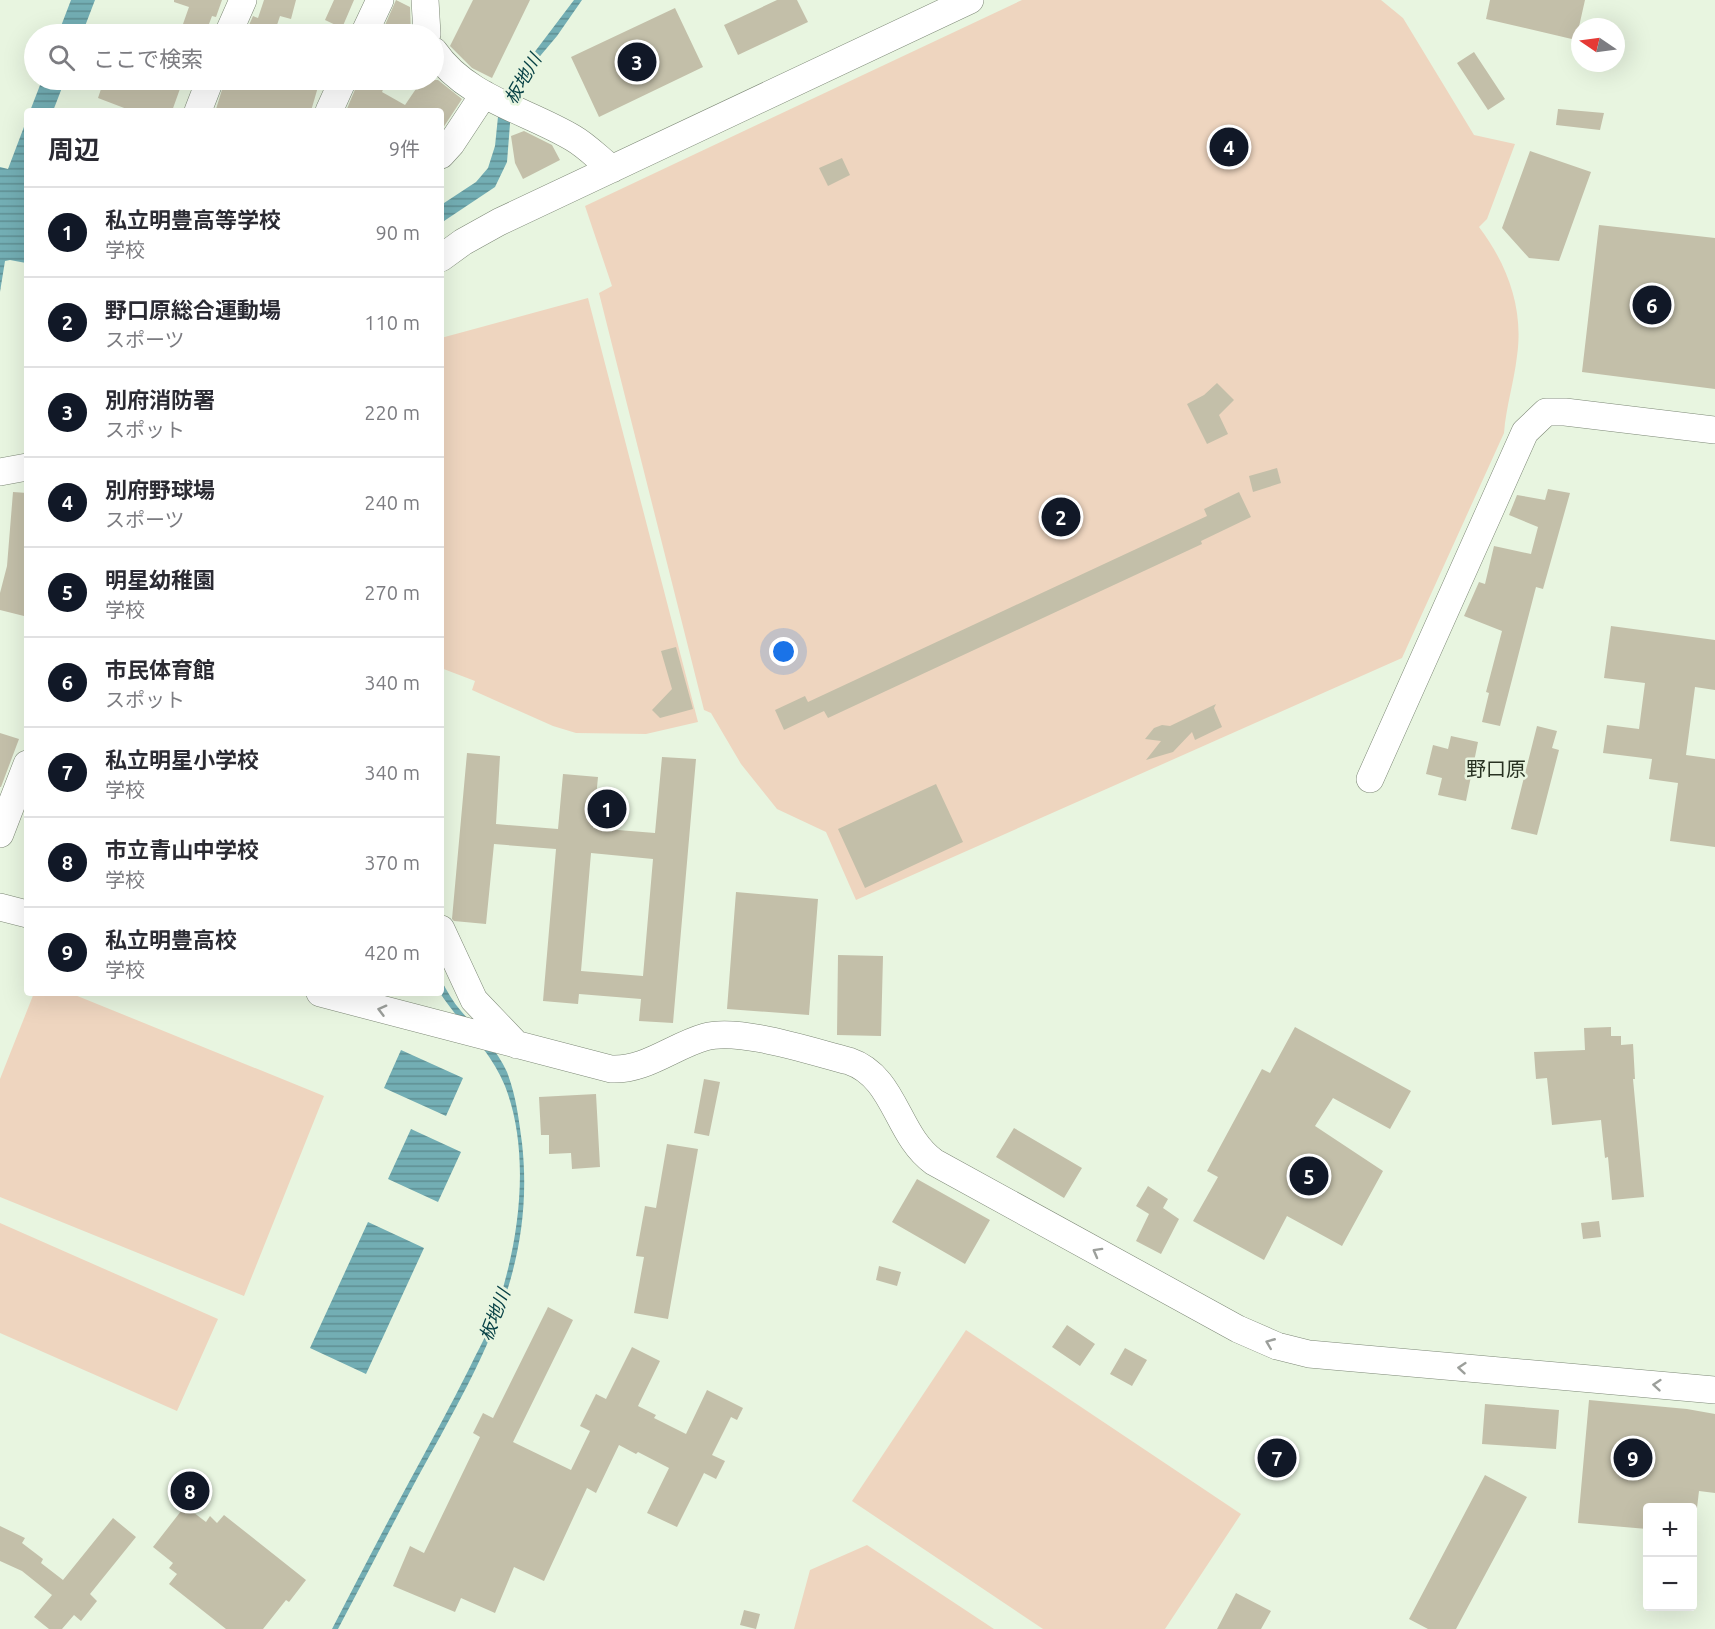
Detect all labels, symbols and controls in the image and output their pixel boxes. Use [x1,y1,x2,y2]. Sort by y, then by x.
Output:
north arrow [1571,18,1625,72]
search box [24,24,444,90]
pin: 3 [618,40,656,84]
icon: search [45,41,78,74]
text: ここで検索 [93,46,203,71]
water label: 板地川 [500,48,545,107]
pin: 4 [1210,124,1248,170]
text: 周辺 [48,135,100,164]
text: 9件 [389,137,420,160]
text: 私立明豊高等学校 [105,207,281,232]
text: 1 [62,221,73,244]
text: 90 m [376,221,420,244]
text: 学校 [105,238,145,261]
pin: 6 [1632,282,1672,328]
text: 野口原総合運動場 [105,297,281,322]
text: 2 [62,311,73,334]
text: 110 m [364,311,420,334]
text: スポーツ [105,328,185,351]
text: 別府消防署 [105,387,215,412]
text: 3 [62,401,73,424]
text: 220 m [364,401,420,424]
text: スポット [105,418,185,441]
text: 別府野球場 [105,477,215,502]
text: 4 [62,491,73,514]
text: 240 m [364,491,420,514]
pin: 2 [1042,494,1080,540]
text: スポーツ [105,508,185,531]
text: 明星幼稚園 [105,567,215,592]
text: 5 [62,581,73,604]
text: 270 m [364,581,420,604]
text: 学校 [105,598,145,621]
your location [769,637,798,666]
text: 市民体育館 [105,657,215,682]
text: 6 [62,671,73,694]
text: 340 m [364,671,420,694]
text: スポット [105,688,185,711]
text: 私立明星小学校 [105,747,259,772]
district label: 野口原 [1466,757,1526,780]
text: 7 [62,761,73,784]
text: 340 m [364,761,420,784]
text: 学校 [105,778,145,801]
pin: 1 [588,786,626,832]
text: 市立青山中学校 [105,837,259,862]
text: 8 [62,851,73,874]
text: 370 m [364,851,420,874]
text: 学校 [105,868,145,891]
text: 私立明豊高校 [105,927,237,952]
text: 9 [62,941,73,964]
text: 420 m [364,941,420,964]
text: 学校 [105,958,145,981]
one-way arrow [377,1004,387,1017]
pin: 5 [1290,1154,1328,1198]
one-way arrow [1093,1248,1104,1259]
water label: 板地川 [475,1284,514,1343]
one-way arrow [1265,1338,1276,1350]
one-way arrow [1458,1362,1467,1375]
one-way arrow [1652,1379,1661,1392]
pin: 7 [1258,1436,1296,1480]
pin: 9 [1614,1436,1652,1480]
pin: 8 [170,1468,210,1514]
map controls [1643,1503,1697,1611]
button: + [1643,1503,1697,1557]
button: − [1643,1557,1697,1611]

